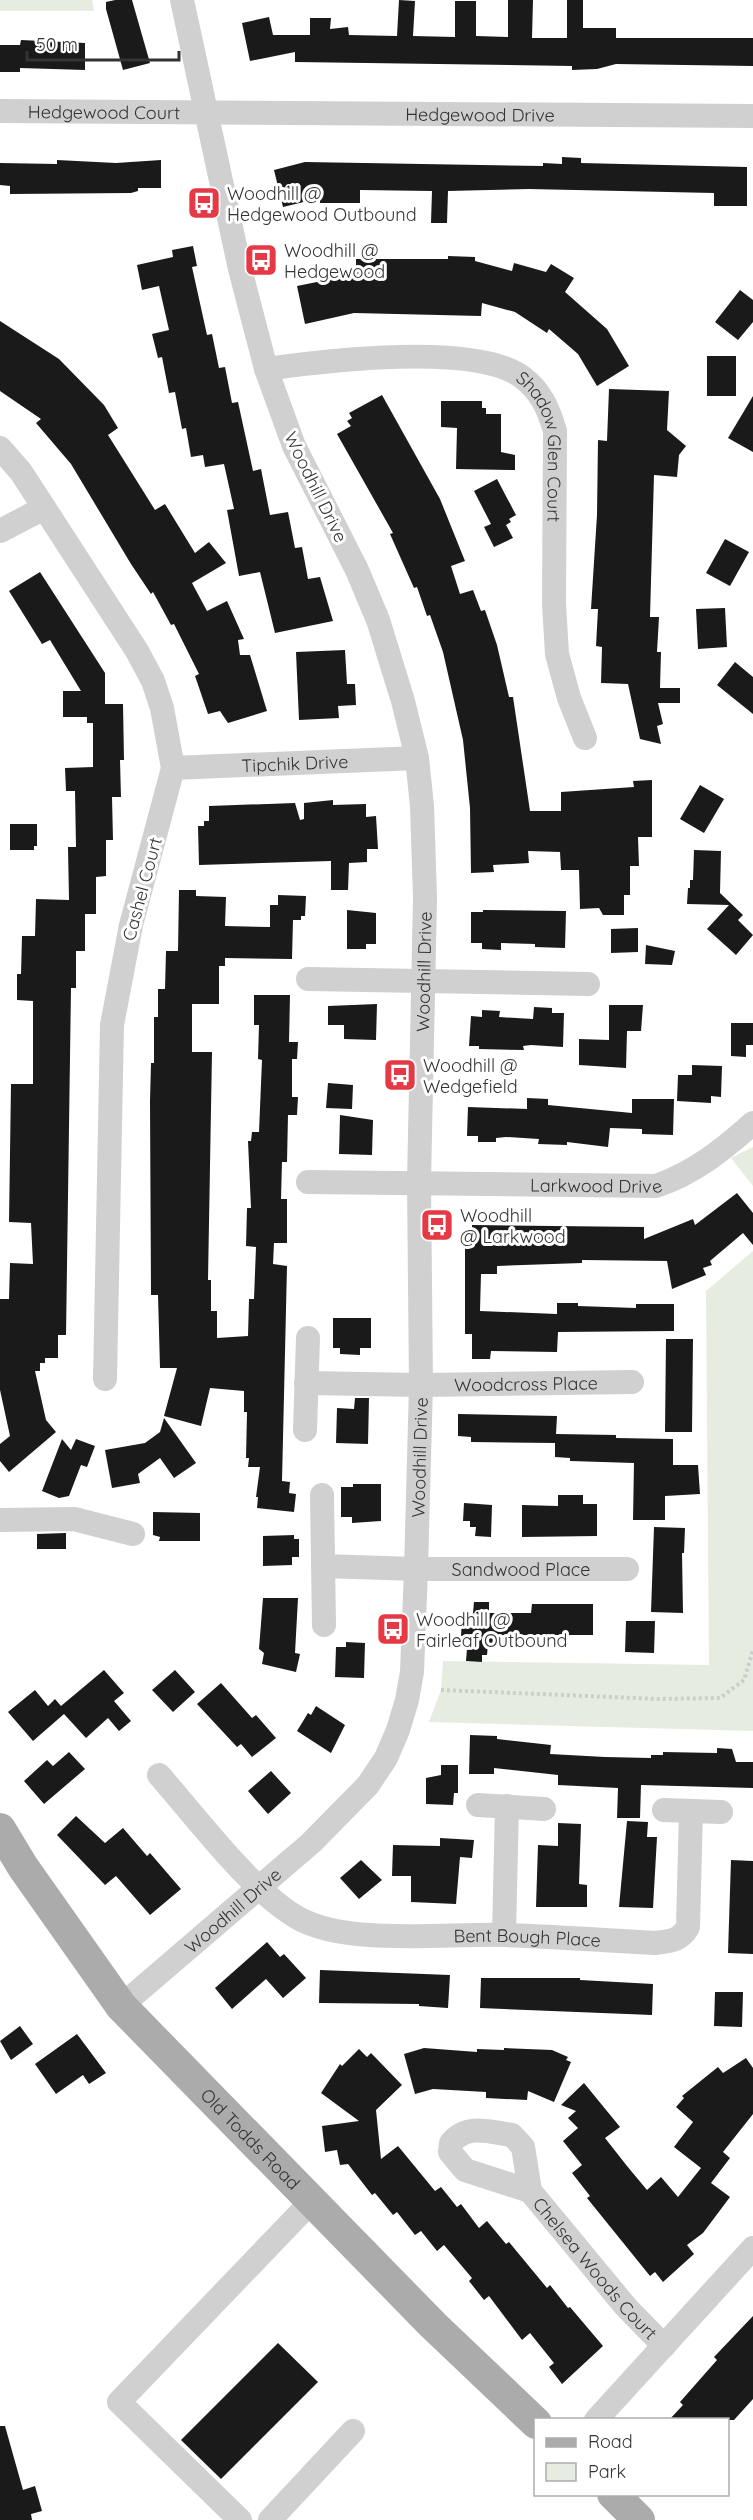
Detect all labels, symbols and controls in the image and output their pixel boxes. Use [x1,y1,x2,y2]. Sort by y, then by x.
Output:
scale bar [27,24,178,62]
text: 50 m [36,33,78,56]
street label: Hedgewood Court [28,100,180,124]
street label: Hedgewood Drive [405,102,555,126]
place label: Woodhill @ Hedgewood Outbound [227,182,417,226]
bus stop icon: Woodhill @ Hedgewood Outbound [186,185,222,221]
place label: Woodhill @ Hedgewood [284,239,385,283]
bus stop icon: Woodhill @ Hedgewood [243,242,279,278]
street label: Shadow Glen Court [512,366,567,522]
street label: Woodhill Drive [279,428,353,546]
street label: Tipchik Drive [241,749,349,777]
street label: Cashel Court [117,835,167,943]
street label: Woodhill Drive [411,911,436,1032]
place label: Woodhill @ Wedgefield [423,1054,518,1098]
bus stop icon: Woodhill @ Wedgefield [382,1057,418,1093]
street label: Larkwood Drive [530,1173,665,1198]
place label: Woodhill @ Larkwood [460,1204,566,1248]
bus stop icon: Woodhill @ Larkwood [419,1207,455,1243]
street label: Woodcross Place [454,1371,598,1396]
street label: Woodhill Drive [406,1397,432,1518]
street label: Sandwood Place [452,1558,590,1581]
place label: Woodhill @ Fairleaf Outbound [416,1608,568,1652]
bus stop icon: Woodhill @ Fairleaf Outbound [375,1611,411,1647]
street label: Woodhill Drive [179,1862,286,1958]
street label: Bent Bough Place [453,1923,601,1951]
street label: Old Todds Road [196,2083,305,2194]
street label: Chelsea Woods Court [528,2192,663,2344]
legend [534,2418,729,2496]
text: Road [588,2430,633,2453]
text: Park [588,2460,626,2483]

